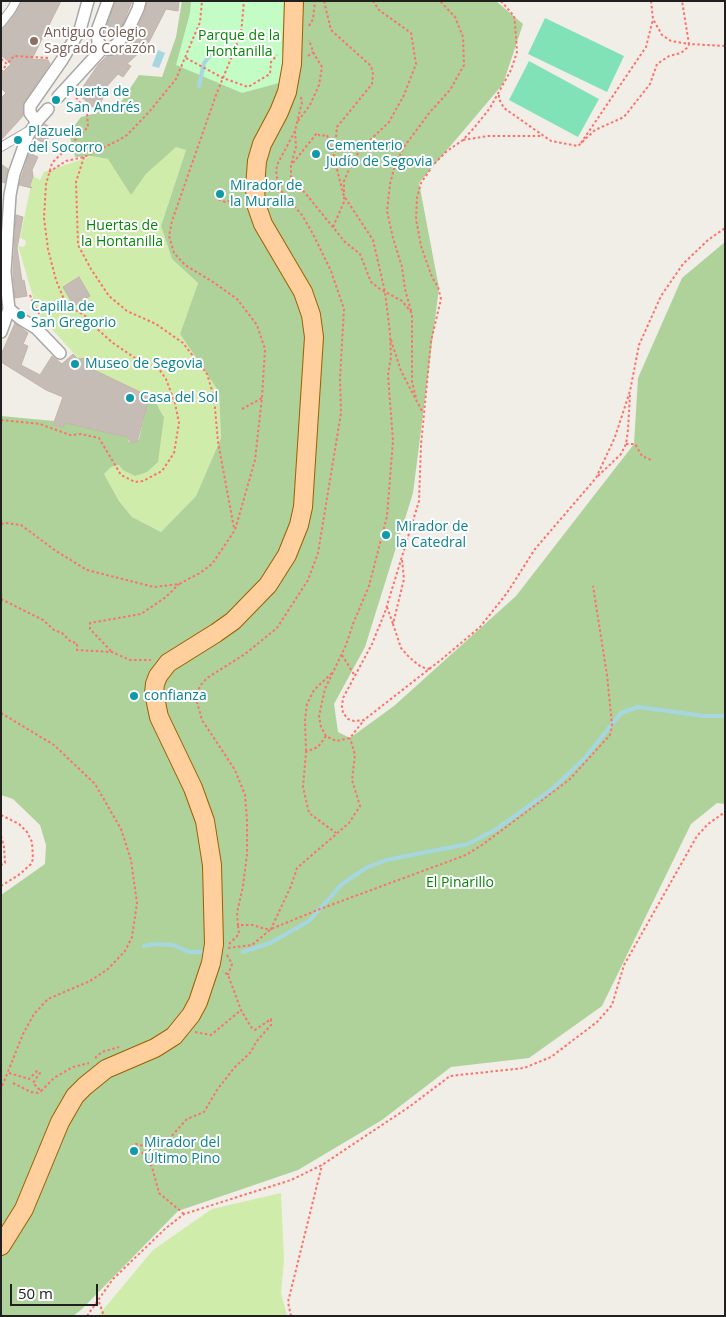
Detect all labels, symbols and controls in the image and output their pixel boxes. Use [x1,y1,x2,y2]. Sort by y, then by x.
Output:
place label: Antiguo Colegio Sagrado Corazón [44,25,155,58]
park label: Parque de la Hontanilla [198,28,280,60]
marker: Antiguo Colegio Sagrado Corazón [28,35,40,47]
place label: Puerta de San Andrés [66,84,140,116]
marker: Puerta de San Andrés [50,94,62,106]
place label: Plazuela del Socorro [28,124,103,156]
marker: Plazuela del Socorro [12,134,24,146]
place label: Cementerio Judío de Segovia [326,138,432,170]
marker: Cementerio Judío de Segovia [310,148,322,160]
place label: Mirador de la Muralla [230,178,302,210]
marker: Mirador de la Muralla [214,188,226,200]
park label: Huertas de la Hontanilla [81,218,163,250]
place label: Capilla de San Gregorio [31,299,116,332]
marker: Capilla de San Gregorio [15,309,27,321]
place label: Museo de Segovia [85,356,203,372]
marker: Museo de Segovia [69,358,81,370]
place label: Casa del Sol [140,390,218,406]
marker: Casa del Sol [124,392,136,404]
place label: Mirador de la Catedral [396,519,468,552]
marker: Mirador de la Catedral [380,529,392,541]
place label: confianza [144,688,207,704]
marker: confianza [128,690,140,702]
park label: El Pinarillo [426,875,494,891]
place label: Mirador del Último Pino [144,1135,220,1168]
marker: Mirador del Último Pino [128,1145,140,1157]
scale bar [12,1274,100,1306]
text: 50 m [18,1283,53,1303]

